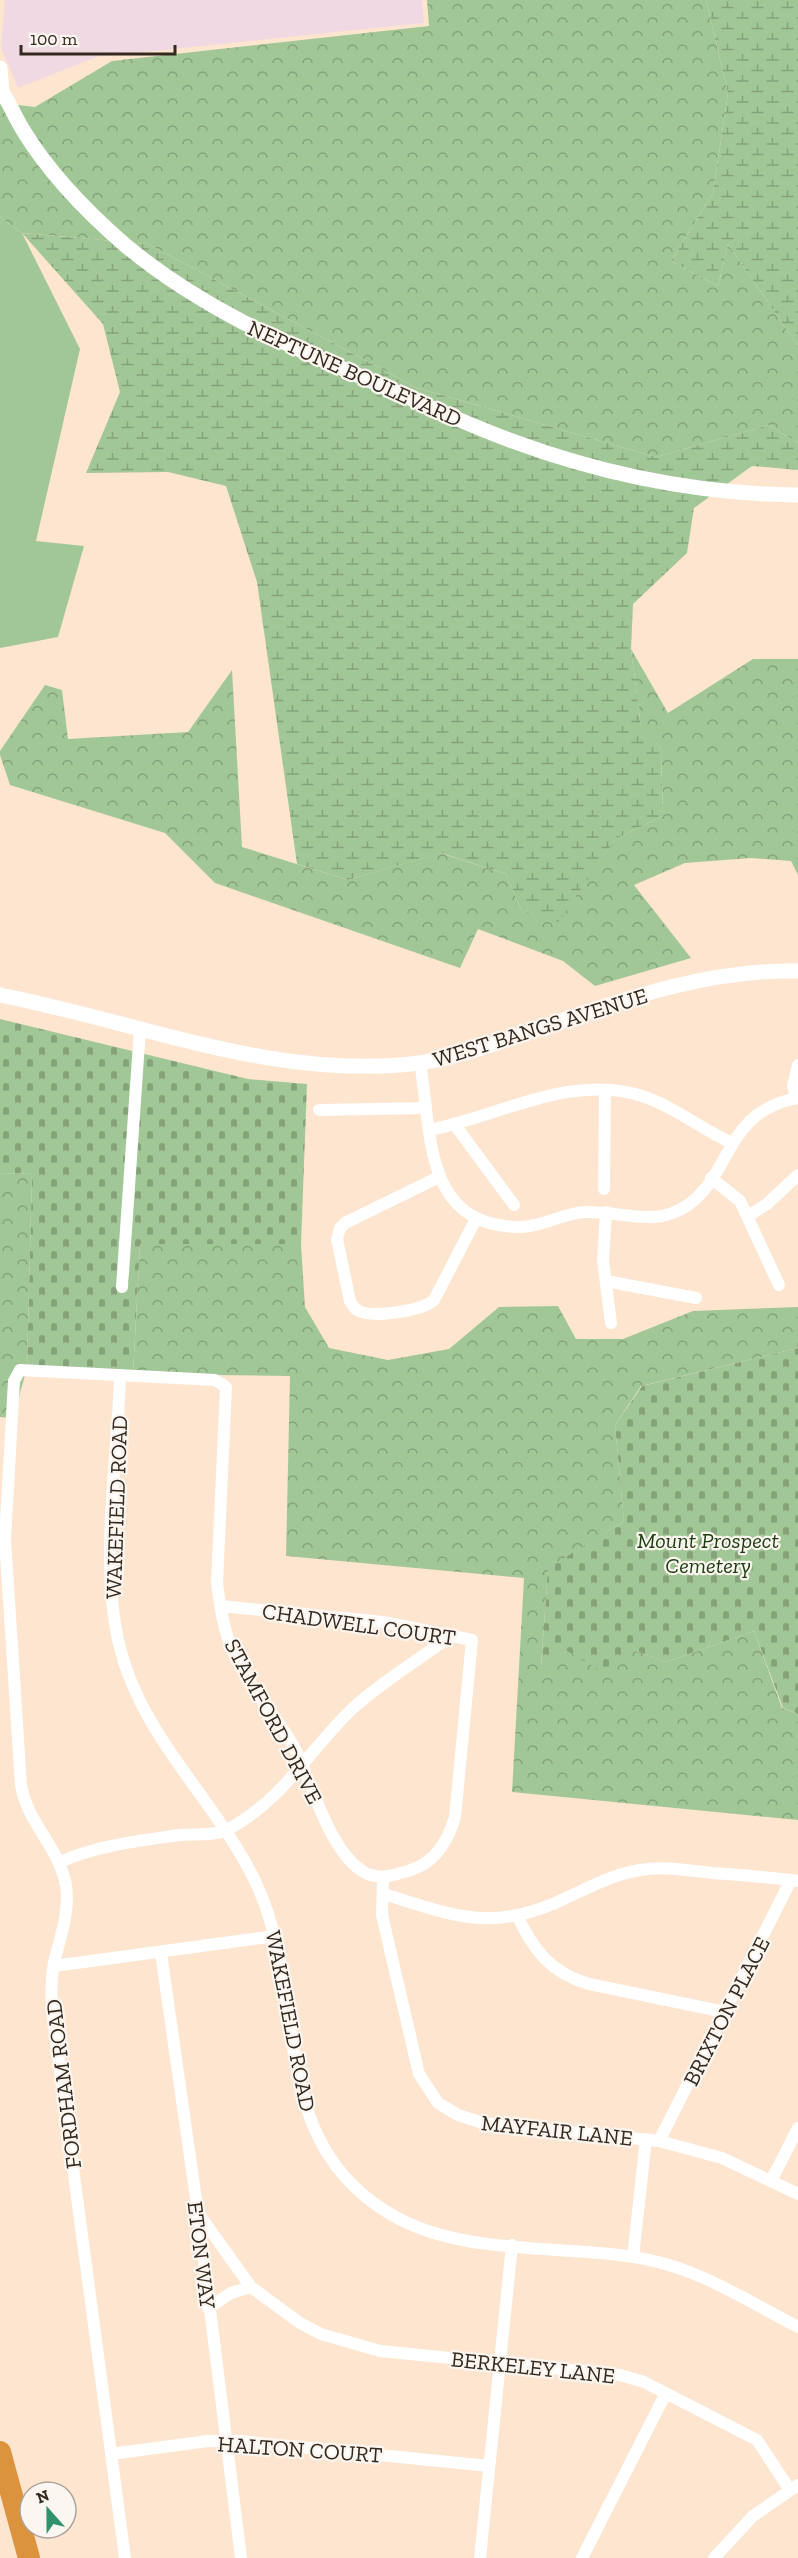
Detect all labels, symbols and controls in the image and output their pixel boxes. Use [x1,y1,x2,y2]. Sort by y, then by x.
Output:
scale bar [21,18,176,56]
text: 100 m [30,28,78,50]
street label: NEPTUNE BOULEVARD [244,314,466,433]
street label: WEST BANGS AVENUE [430,982,651,1073]
street label: WAKEFIELD ROAD [100,1415,133,1599]
park label: Mount Prospect Cemetery [637,1527,779,1579]
street label: CHADWELL COURT [260,1598,458,1651]
street label: STAMFORD DRIVE [219,1634,328,1808]
street label: WAKEFIELD ROAD [260,1928,321,2114]
street label: BRIXTON PLACE [677,1932,776,2090]
street label: FORDHAM ROAD [40,1998,87,2170]
street label: MAYFAIR LANE [480,2109,634,2152]
street label: ETON WAY [182,2200,222,2311]
street label: BERKELEY LANE [449,2345,616,2390]
street label: HALTON COURT [217,2430,384,2469]
north arrow [18,2480,78,2540]
text: N [34,2485,52,2508]

